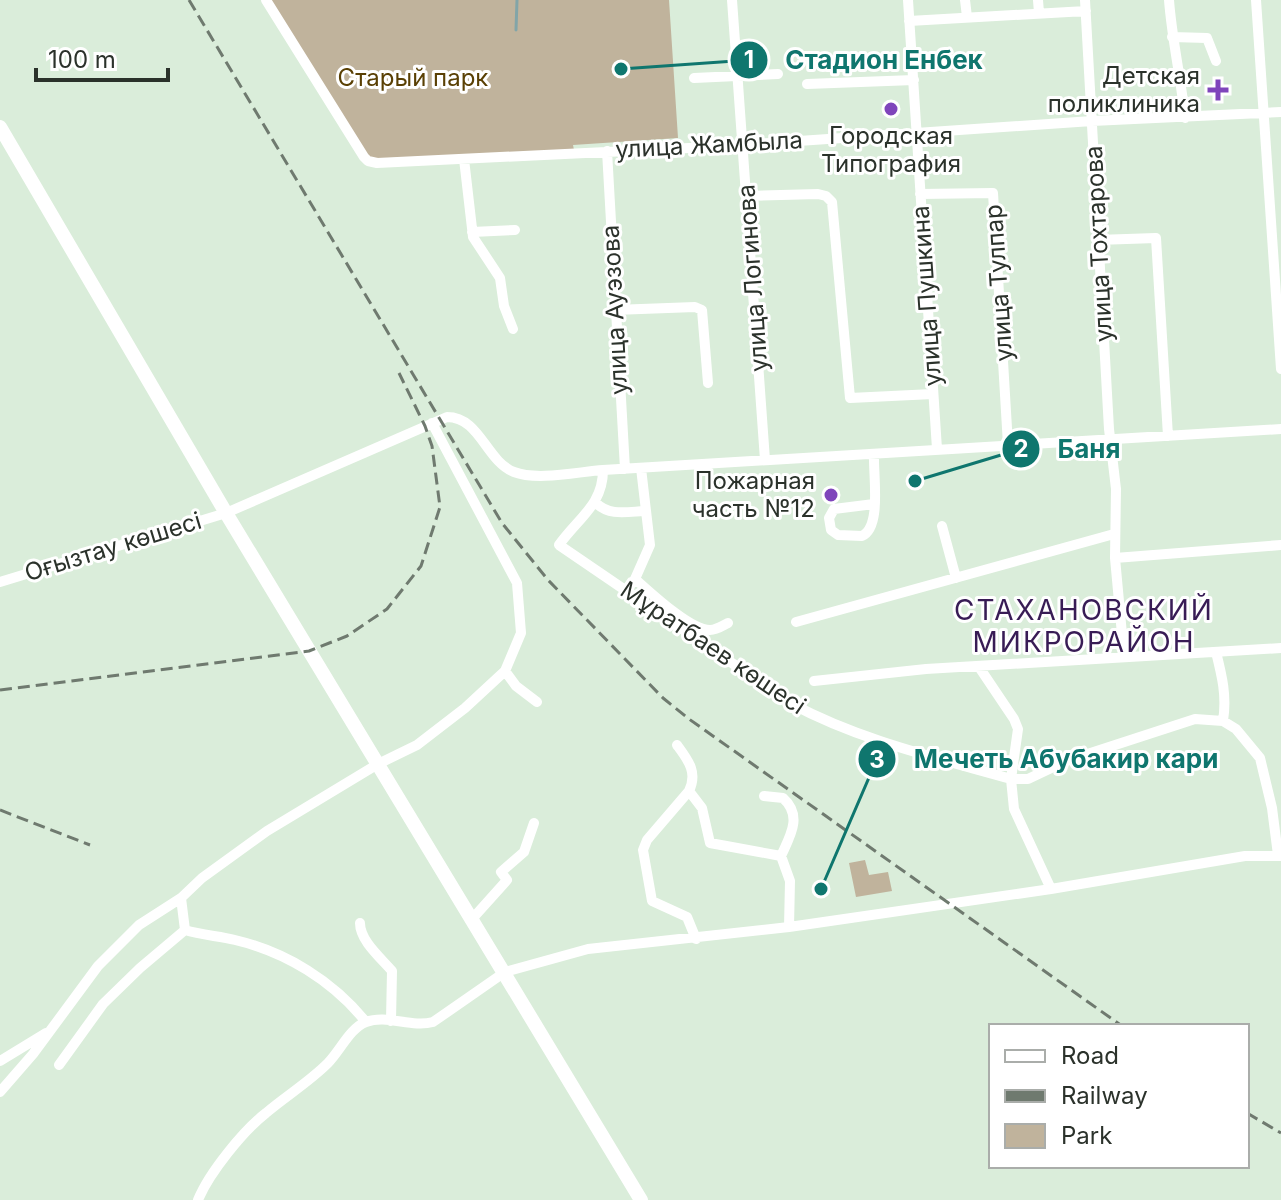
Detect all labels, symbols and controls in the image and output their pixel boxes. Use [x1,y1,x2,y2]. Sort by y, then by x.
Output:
scale bar [36,32,168,82]
callout: Стадион Енбек [729,35,998,85]
text: Стадион Енбек [785,44,984,75]
text: 100 m [48,45,116,74]
text: 1 [744,45,754,74]
place label: Детская поликлиника [1048,61,1200,118]
park label: Старый парк [338,63,488,92]
marker: Детская поликлиника [1207,79,1229,101]
marker: Городская Типография [882,100,900,118]
place label: Городская Типография [821,121,961,178]
street label: улица Жамбыла [614,125,803,164]
street label: улица Тохтарова [1079,145,1118,343]
street label: улица Логинова [731,183,774,373]
street label: улица Тулпар [979,203,1018,363]
street label: улица Пушкина [906,205,947,387]
street label: улица Ауэзова [596,224,633,396]
callout: Баня [1001,424,1136,474]
text: Баня [1057,433,1121,464]
text: 2 [1013,434,1029,463]
place label: Пожарная часть №12 [692,466,815,523]
marker: Пожарная часть №12 [822,486,840,504]
street label: Оғызтау көшесі [21,506,205,587]
street label: Мұратбаев көшесі [615,575,811,720]
district label: СТАХАНОВСКИЙ МИКРОРАЙОН [954,592,1214,659]
callout: Мечеть Абубакир кари [857,734,1234,784]
text: Мечеть Абубакир кари [914,743,1218,774]
text: 3 [869,745,885,774]
legend [989,1024,1249,1168]
text: Road [1061,1041,1119,1070]
text: Railway [1061,1081,1148,1110]
text: Park [1061,1121,1112,1150]

